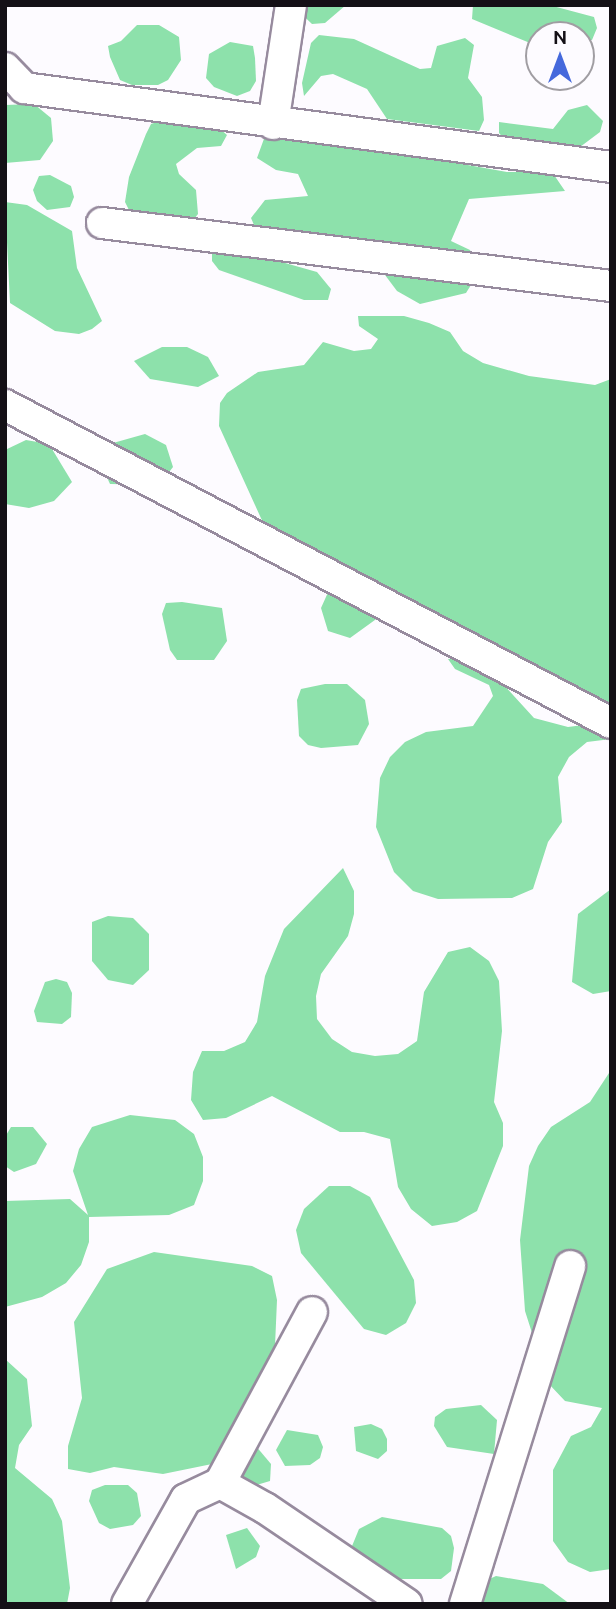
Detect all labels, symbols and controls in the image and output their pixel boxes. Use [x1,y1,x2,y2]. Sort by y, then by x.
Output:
north arrow [525,21,595,91]
text: N [553,26,567,48]

